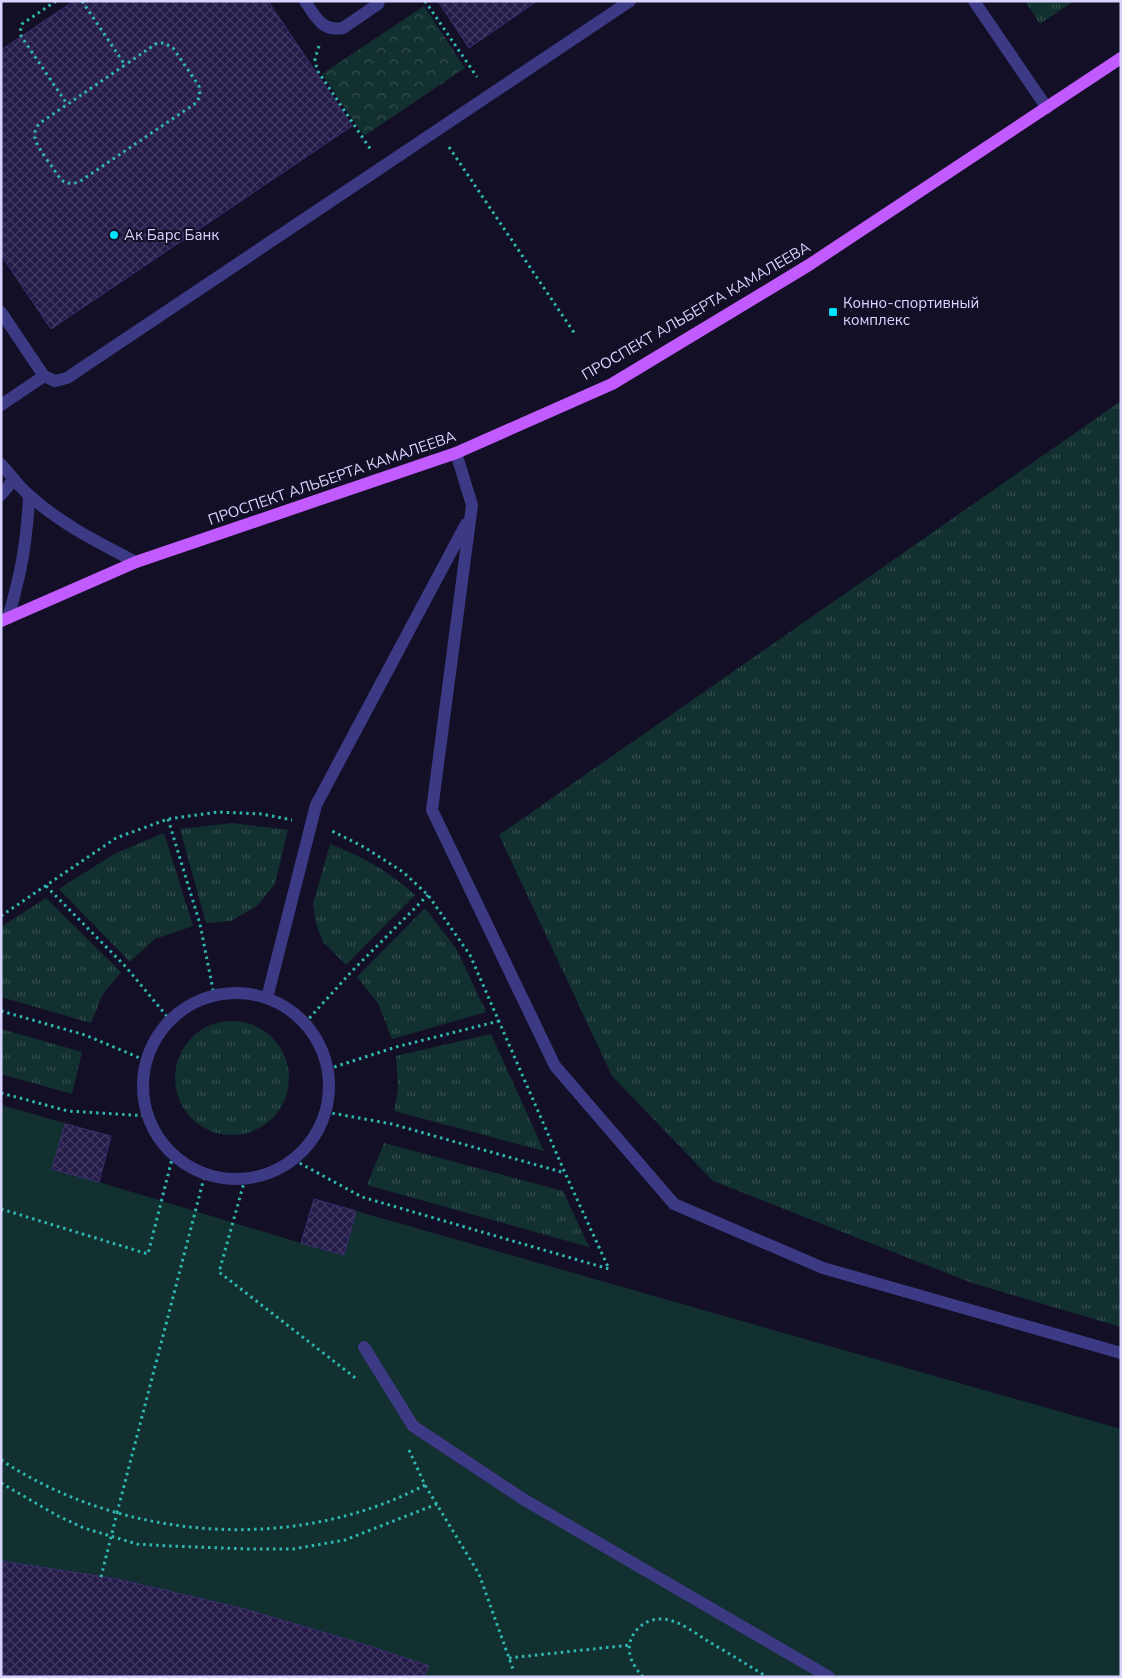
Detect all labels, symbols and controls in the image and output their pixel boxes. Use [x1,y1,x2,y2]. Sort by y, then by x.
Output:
place label: Ак Барс Банк [124,225,219,245]
marker: Ак Барс Банк [108,229,120,241]
street label: ПРОСПЕКТ АЛЬБЕРТА КАМАЛЕЕВА [578,237,814,385]
place label: Конно-спортивный комплекс [843,293,979,330]
marker: Конно-спортивный комплекс [827,306,839,318]
street label: ПРОСПЕКТ АЛЬБЕРТА КАМАЛЕЕВА [205,426,459,530]

